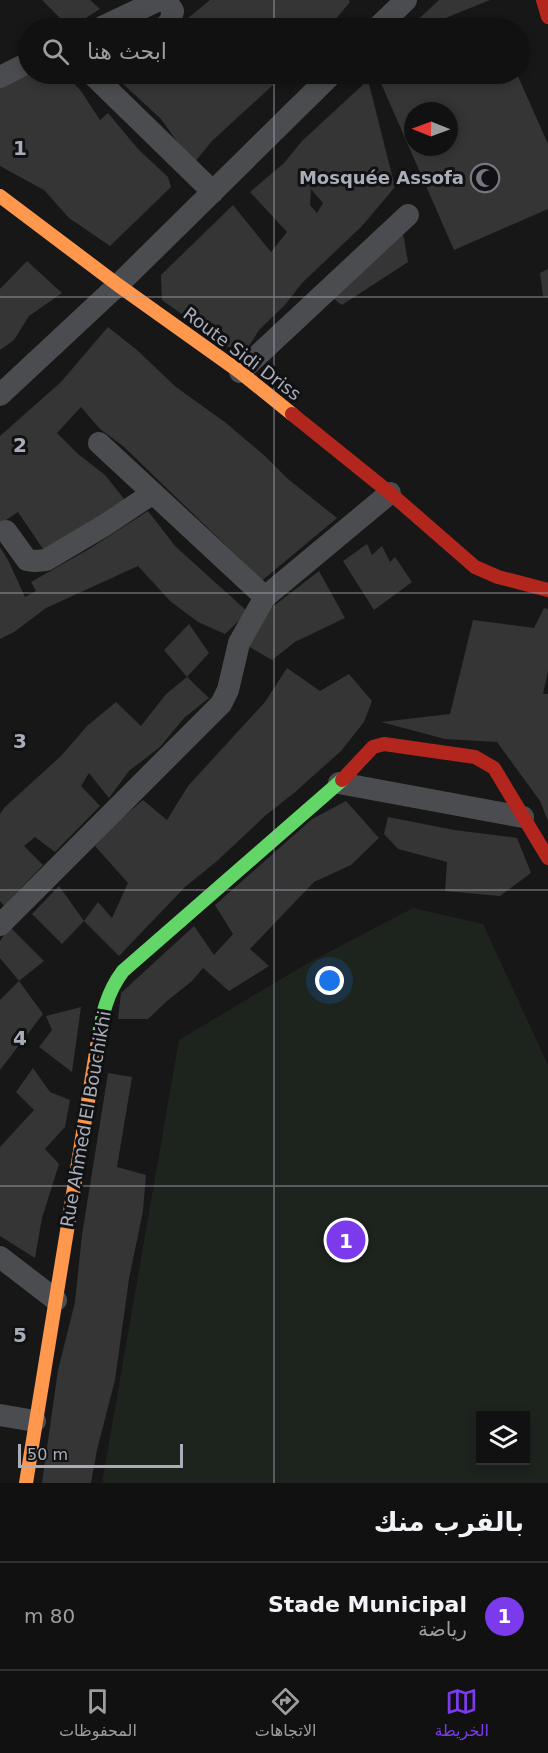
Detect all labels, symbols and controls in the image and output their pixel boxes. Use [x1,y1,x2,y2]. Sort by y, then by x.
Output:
search box [18,18,530,84]
icon: search [39,35,72,68]
text: ابحث هنا [87,39,167,64]
north arrow [404,102,458,156]
text: 1 [13,136,27,160]
mosque icon: Mosquée Assofa [469,162,501,194]
place label: Mosquée Assofa [299,167,464,188]
street label: Route Sidi Driss [179,303,305,405]
text: 2 [13,433,27,457]
text: 3 [13,729,27,753]
your location [315,966,344,995]
street label: Rue Ahmed El Bouchikhi [56,1009,115,1229]
text: 4 [13,1026,27,1050]
pin: 1 [326,1218,366,1262]
text: 5 [13,1323,27,1347]
map controls [476,1411,530,1465]
button: layers [476,1411,530,1465]
scale bar [18,1441,183,1468]
text: 50 m [27,1445,68,1464]
text: بالقرب منك [374,1507,524,1537]
text: Stade Municipal [268,1592,467,1617]
text: 80 m [24,1604,75,1628]
text: 1 [498,1604,511,1628]
text: رياضة [418,1617,467,1641]
tab: المحفوظات [59,1685,137,1740]
tab: الاتجاهات [255,1685,316,1740]
tab: الخريطة [434,1685,489,1740]

